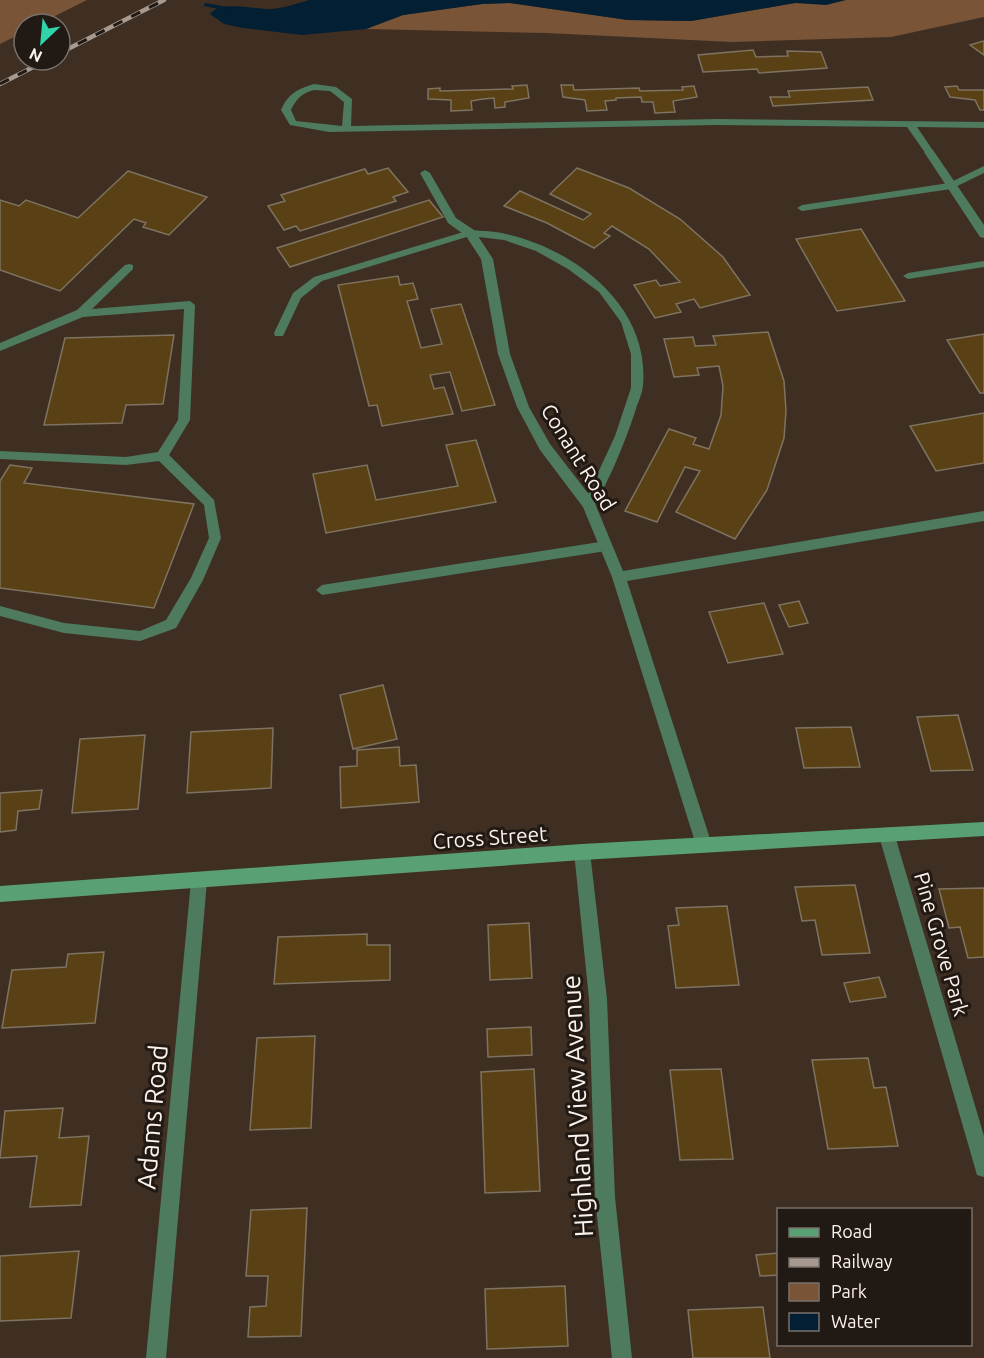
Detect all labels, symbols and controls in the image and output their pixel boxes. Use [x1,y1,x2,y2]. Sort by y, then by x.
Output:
north arrow [12,12,72,72]
text: N [26,45,45,66]
street label: Conant Road [537,399,621,515]
street label: Cross Street [432,821,548,853]
street label: Pine Grove Park [910,869,974,1019]
street label: Highland View Avenue [556,974,598,1238]
street label: Adams Road [131,1043,173,1191]
legend [777,1208,972,1346]
text: Road [831,1221,873,1241]
text: Railway [831,1251,893,1271]
text: Park [831,1281,867,1301]
text: Water [831,1311,881,1331]

